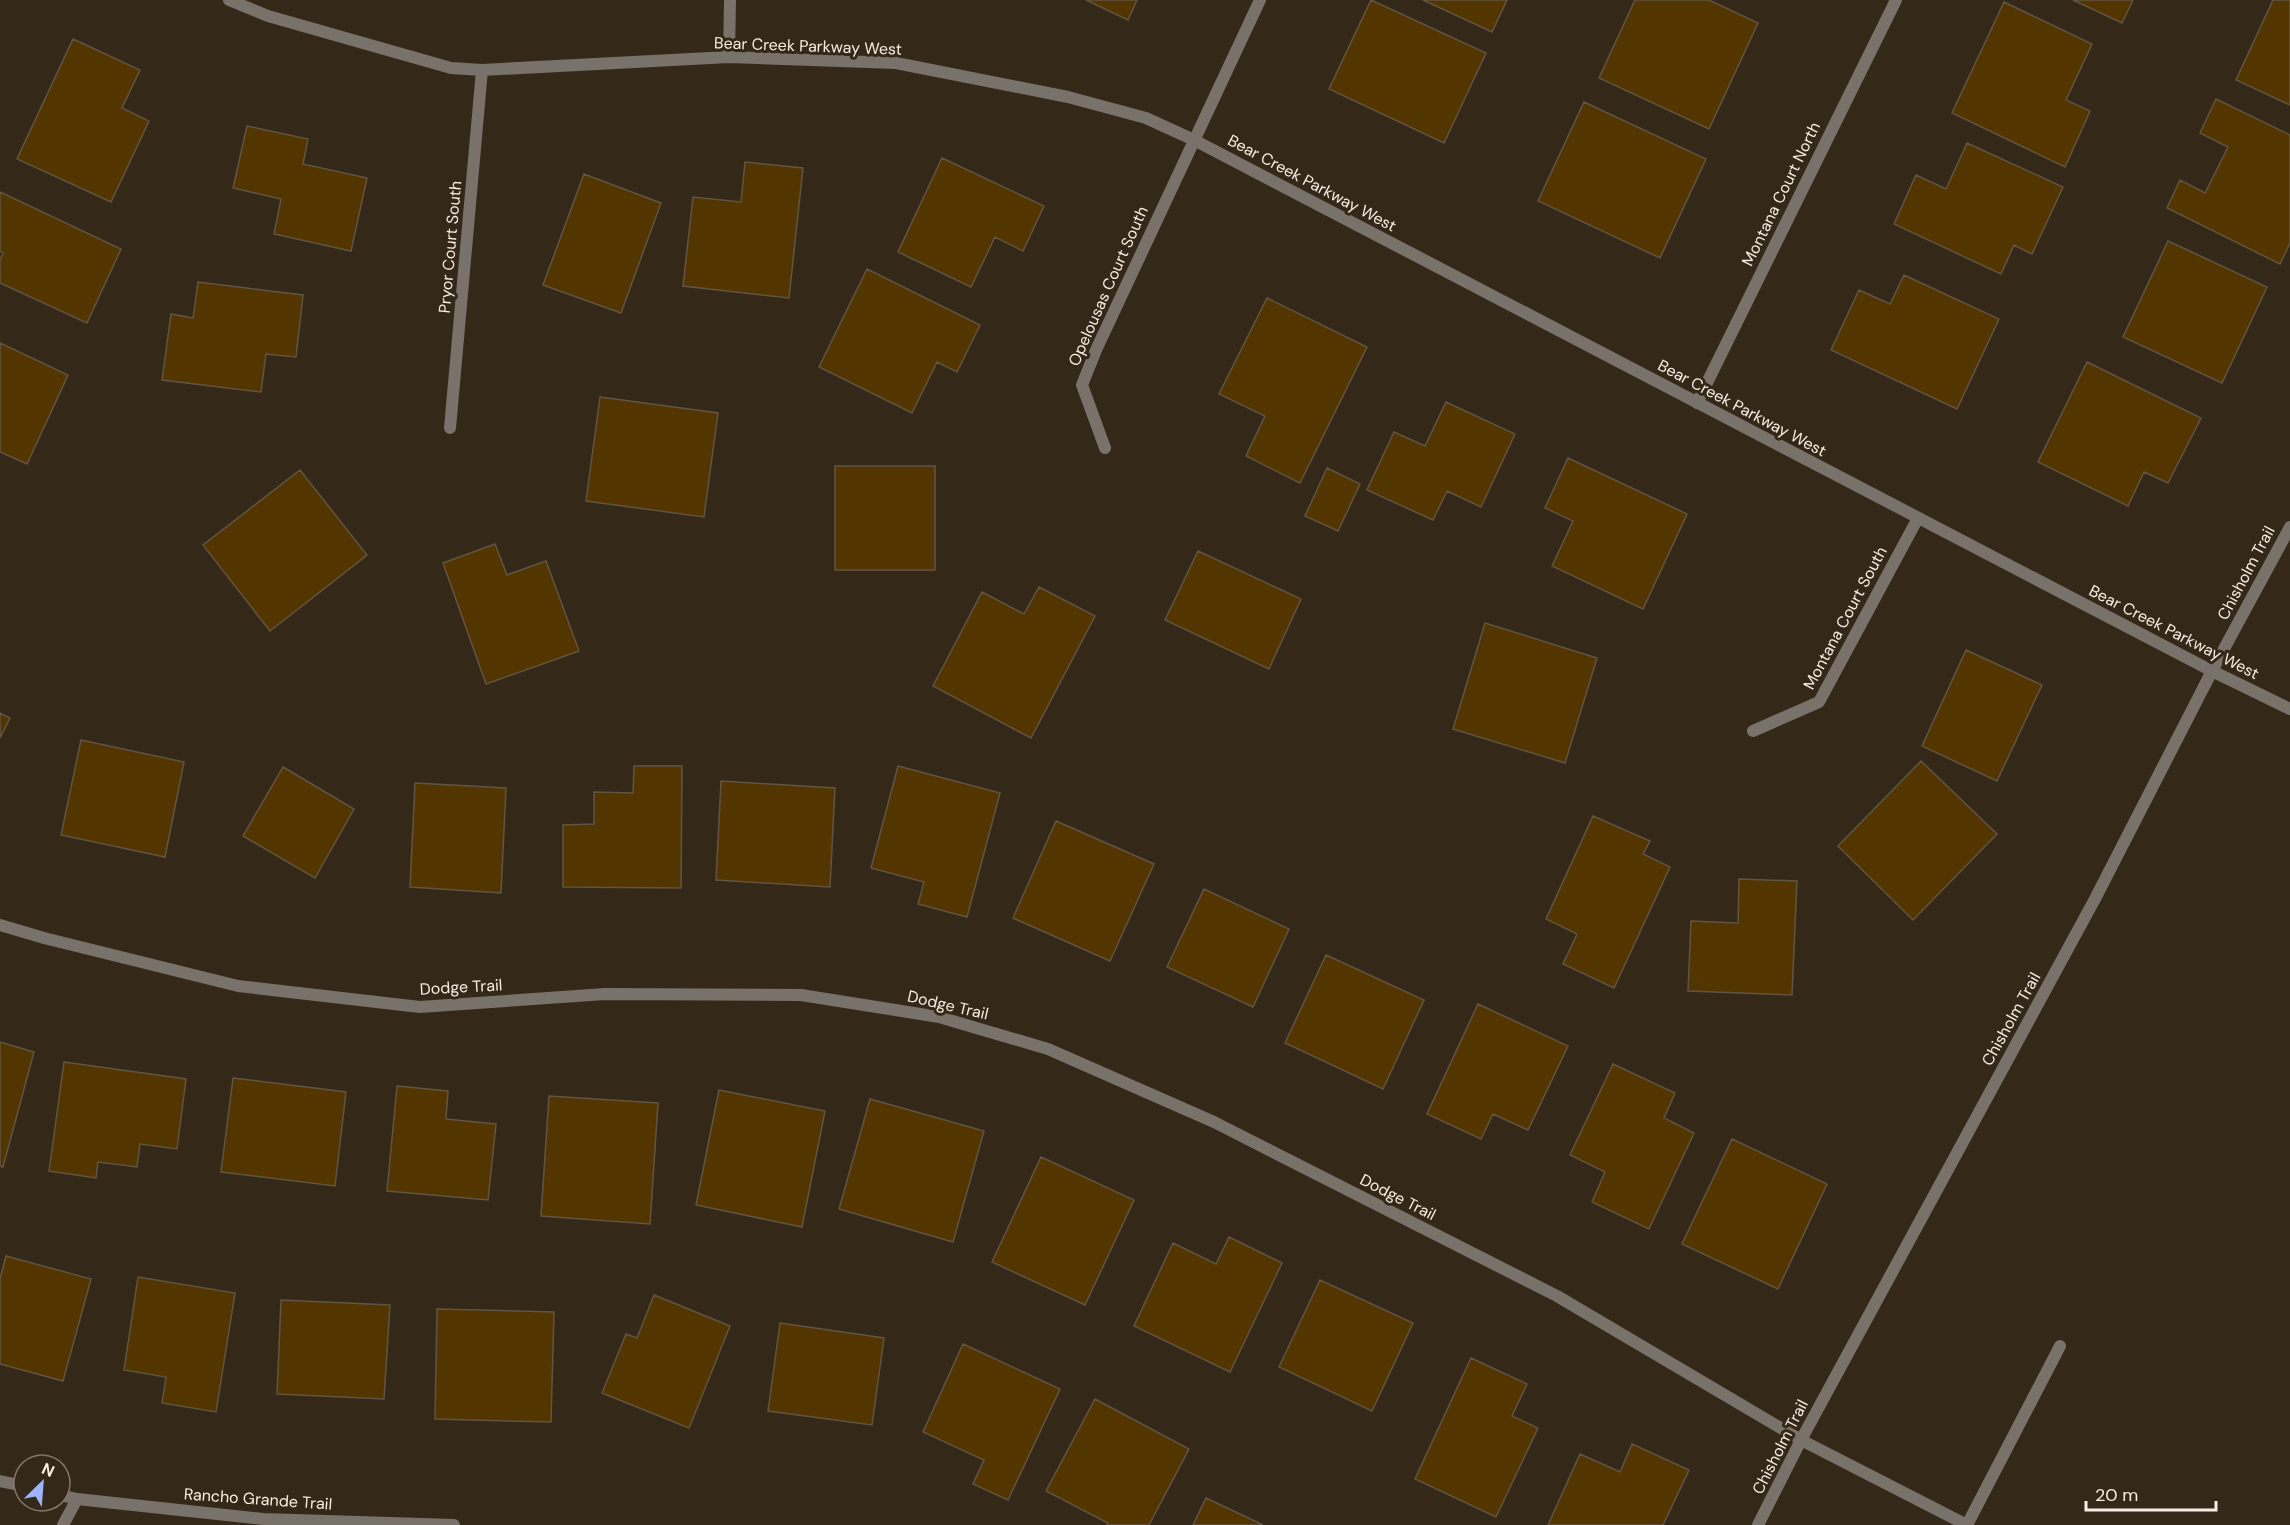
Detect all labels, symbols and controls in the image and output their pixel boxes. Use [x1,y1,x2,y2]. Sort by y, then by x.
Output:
street label: Bear Creek Parkway West [714,32,902,60]
street label: Montana Court North [1737,118,1825,270]
street label: Bear Creek Parkway West [1224,130,1400,236]
street label: Pryor Court South [434,180,466,314]
street label: Opelousas Court South [1063,203,1153,369]
street label: Bear Creek Parkway West [1654,355,1830,461]
street label: Chisholm Trail [2212,522,2280,624]
street label: Montana Court South [1798,543,1892,693]
street label: Bear Creek Parkway West [2085,580,2263,684]
street label: Chisholm Trail [1977,969,2045,1069]
street label: Dodge Trail [419,974,503,1000]
street label: Dodge Trail [905,985,991,1025]
street label: Dodge Trail [1356,1169,1440,1225]
street label: Chisholm Trail [1747,1396,1813,1498]
north arrow [12,1453,72,1513]
text: N [38,1458,58,1482]
scale bar [2086,1474,2216,1512]
street label: Rancho Grande Trail [183,1483,333,1515]
text: 20 m [2095,1483,2138,1507]

